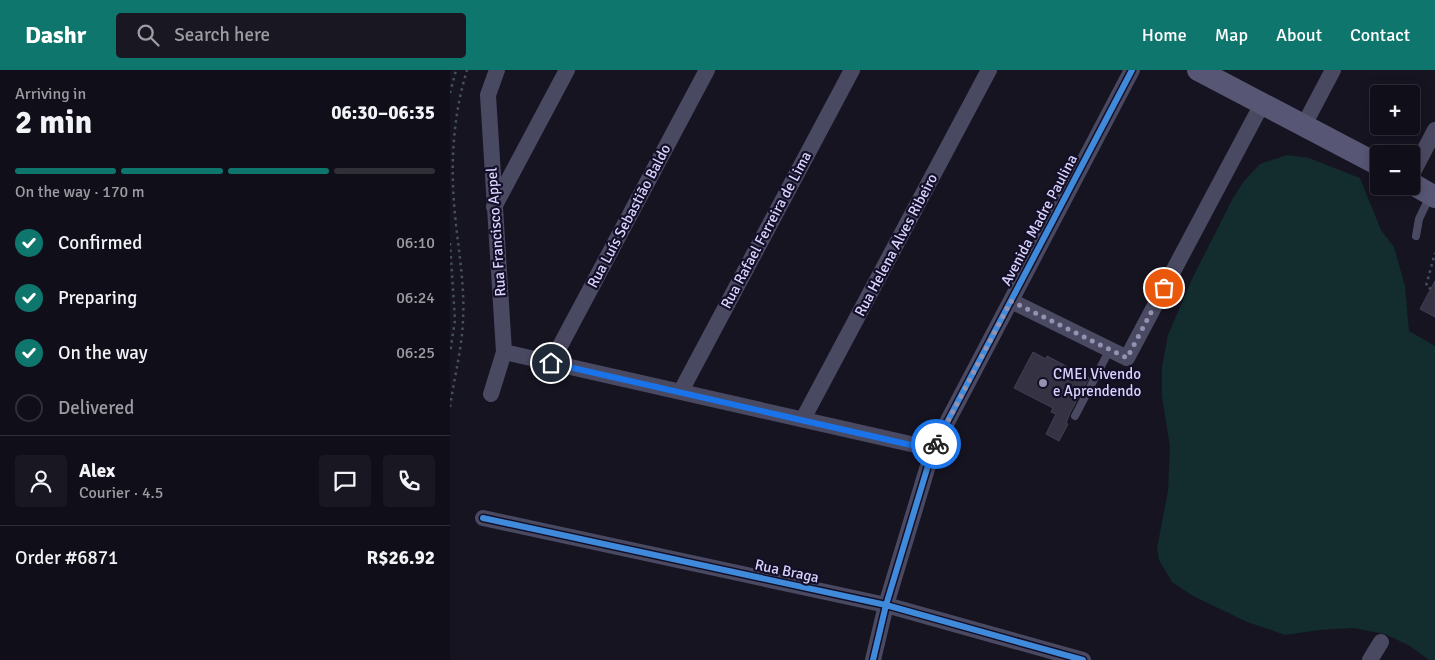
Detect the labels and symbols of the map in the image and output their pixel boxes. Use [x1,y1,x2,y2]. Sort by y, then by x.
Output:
street label: Rua Luís Sebastião Baldo [583,141,675,291]
street label: Rua Rafael Ferreira de Lima [717,148,815,312]
street label: Avenida Madre Paulina [997,151,1081,289]
street label: Rua Francisco Appel [483,167,509,297]
street label: Rua Helena Alves Ribeiro [851,170,941,319]
pin [1143,267,1185,309]
pin [530,342,572,384]
place label: CMEI Vivendo e Aprendendo [1053,365,1141,400]
marker: CMEI Vivendo e Aprendendo [1037,377,1049,389]
courier [911,419,961,469]
street label: Rua Braga [753,555,821,587]

